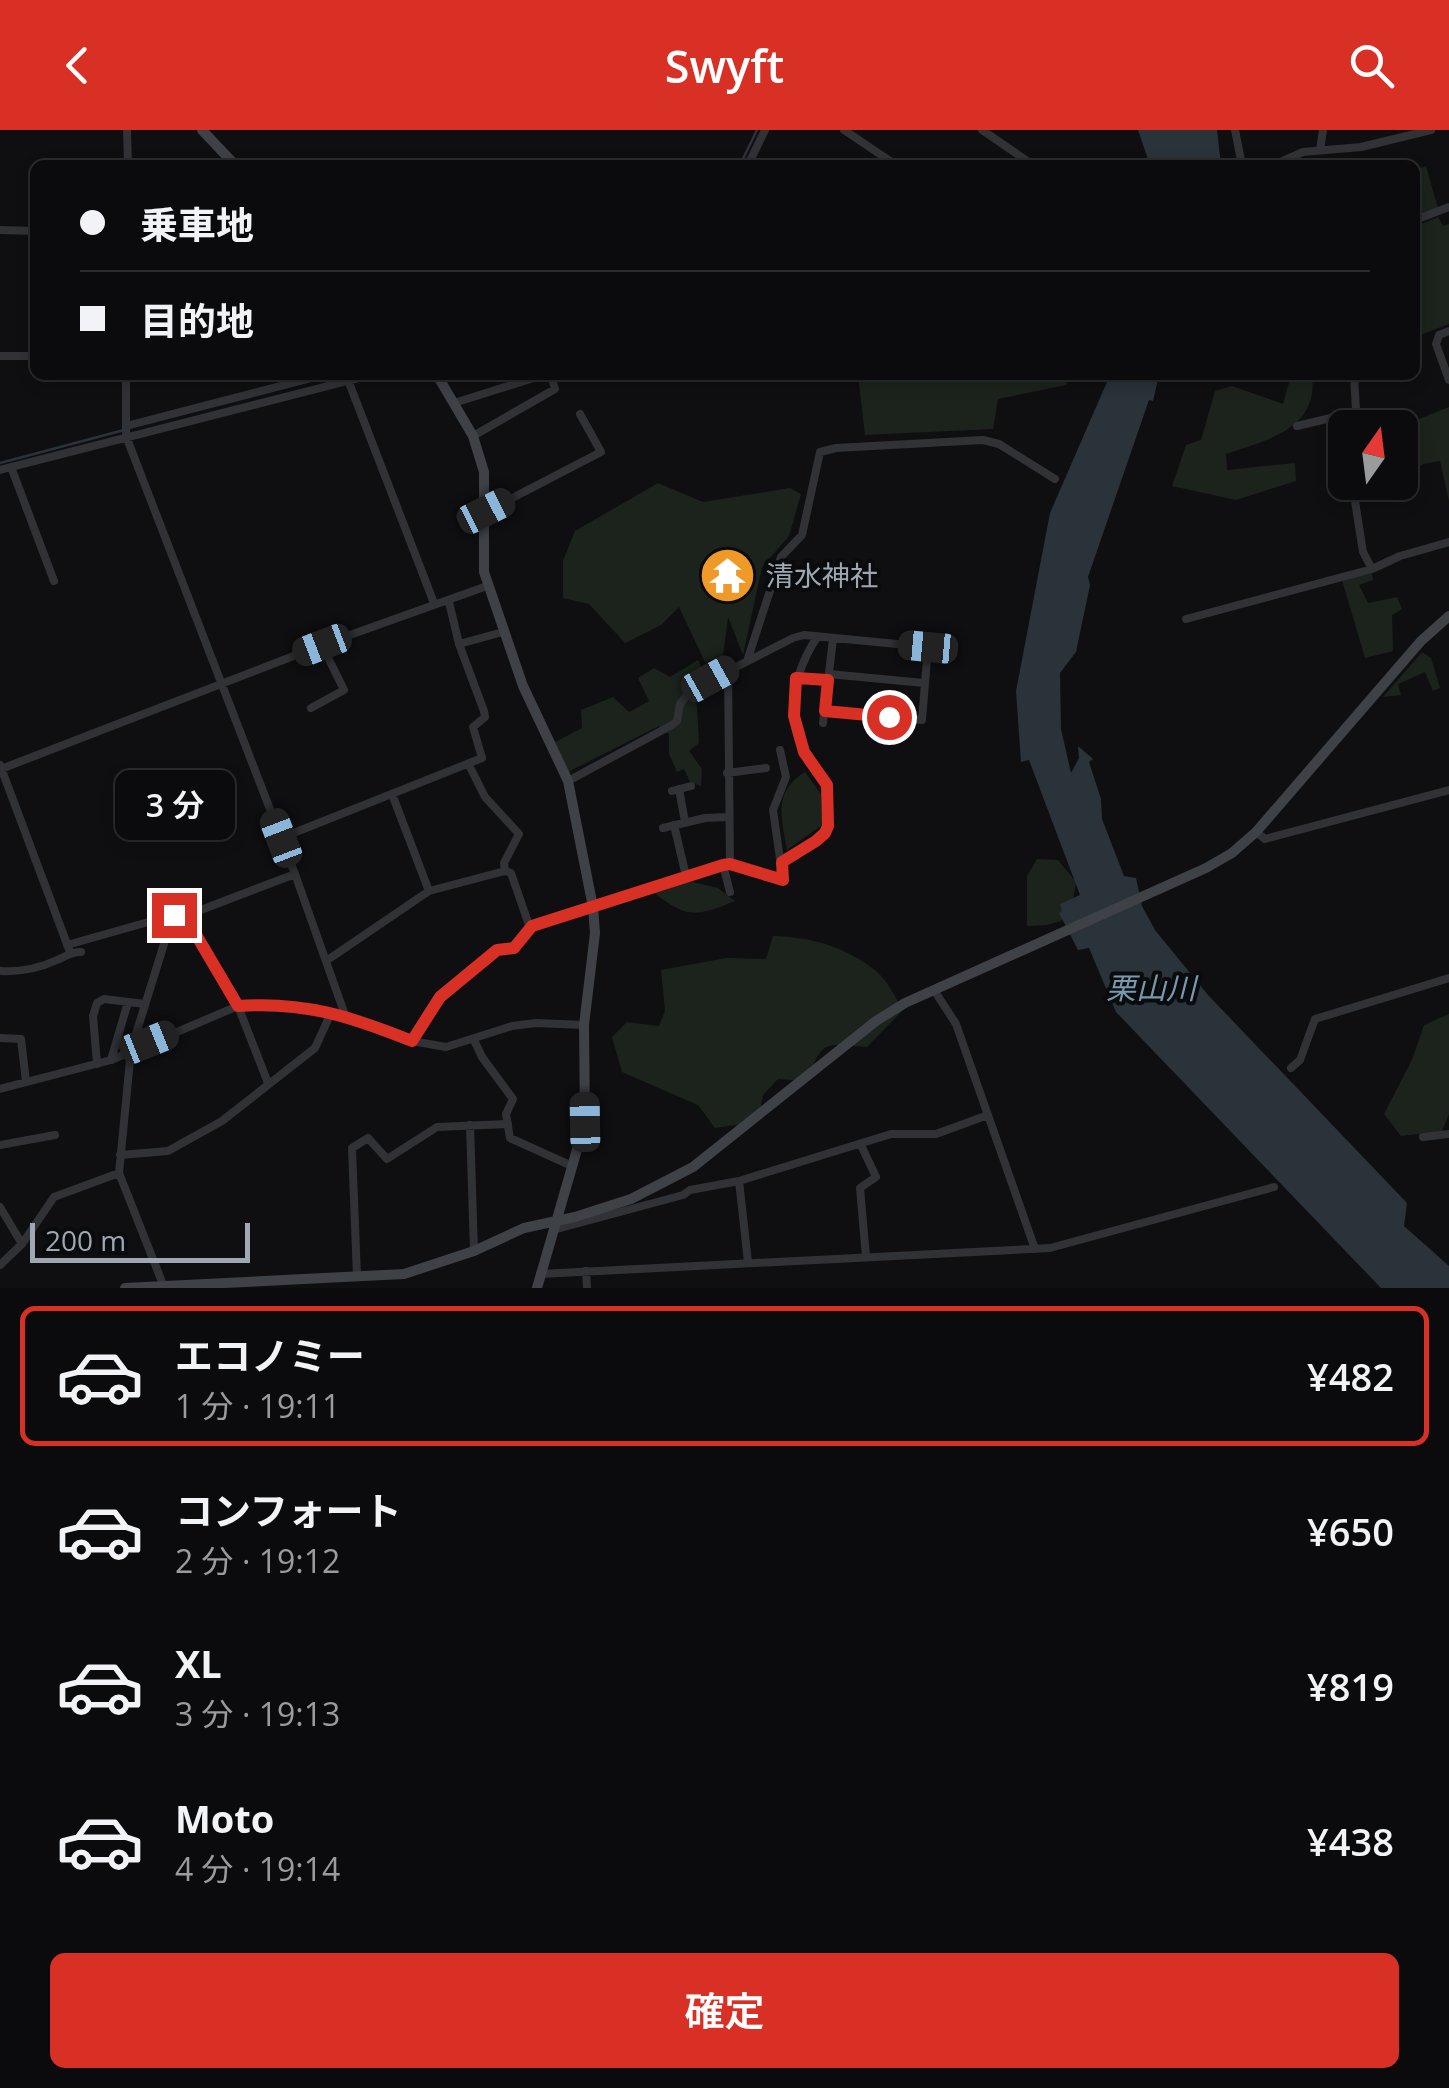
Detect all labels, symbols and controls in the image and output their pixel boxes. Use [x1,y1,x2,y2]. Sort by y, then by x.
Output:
text: Swyft [665,35,784,96]
icon: back [50,38,105,93]
icon: search [1344,38,1399,93]
text: 乗車地 [140,198,254,250]
text: 目的地 [140,294,254,346]
north arrow [1328,410,1418,500]
map controls [1328,410,1418,500]
car [452,484,520,538]
temple icon: 清水神社 [697,546,757,606]
place label: 清水神社 [766,556,878,594]
car [289,620,355,670]
car [897,629,959,665]
car [676,651,744,707]
route start [867,695,912,740]
callout: 3 分 [114,770,234,840]
text: 3 分 [146,783,204,826]
car [256,805,306,871]
route end [152,893,197,938]
water label: 栗山川 [1106,967,1199,1008]
car [116,1017,182,1067]
car [569,1092,601,1152]
scale bar [30,1218,250,1262]
text: 200 m [45,1221,126,1259]
text: エコノミー [175,1329,365,1381]
icon: car [55,1331,145,1421]
text: ¥482 [1307,1350,1394,1402]
text: 1 分 · 19:11 [175,1384,340,1427]
text: コンフォート [175,1484,402,1536]
icon: car [55,1486,145,1576]
text: ¥650 [1307,1505,1394,1557]
text: 2 分 · 19:12 [175,1539,340,1582]
text: XL [175,1637,222,1689]
icon: car [55,1641,145,1731]
text: ¥819 [1307,1660,1394,1712]
text: 3 分 · 19:13 [175,1692,340,1735]
text: Moto [175,1792,274,1844]
icon: car [55,1796,145,1886]
text: ¥438 [1307,1815,1394,1867]
text: 4 分 · 19:14 [175,1847,340,1890]
button: 確定 [50,1953,1399,2068]

